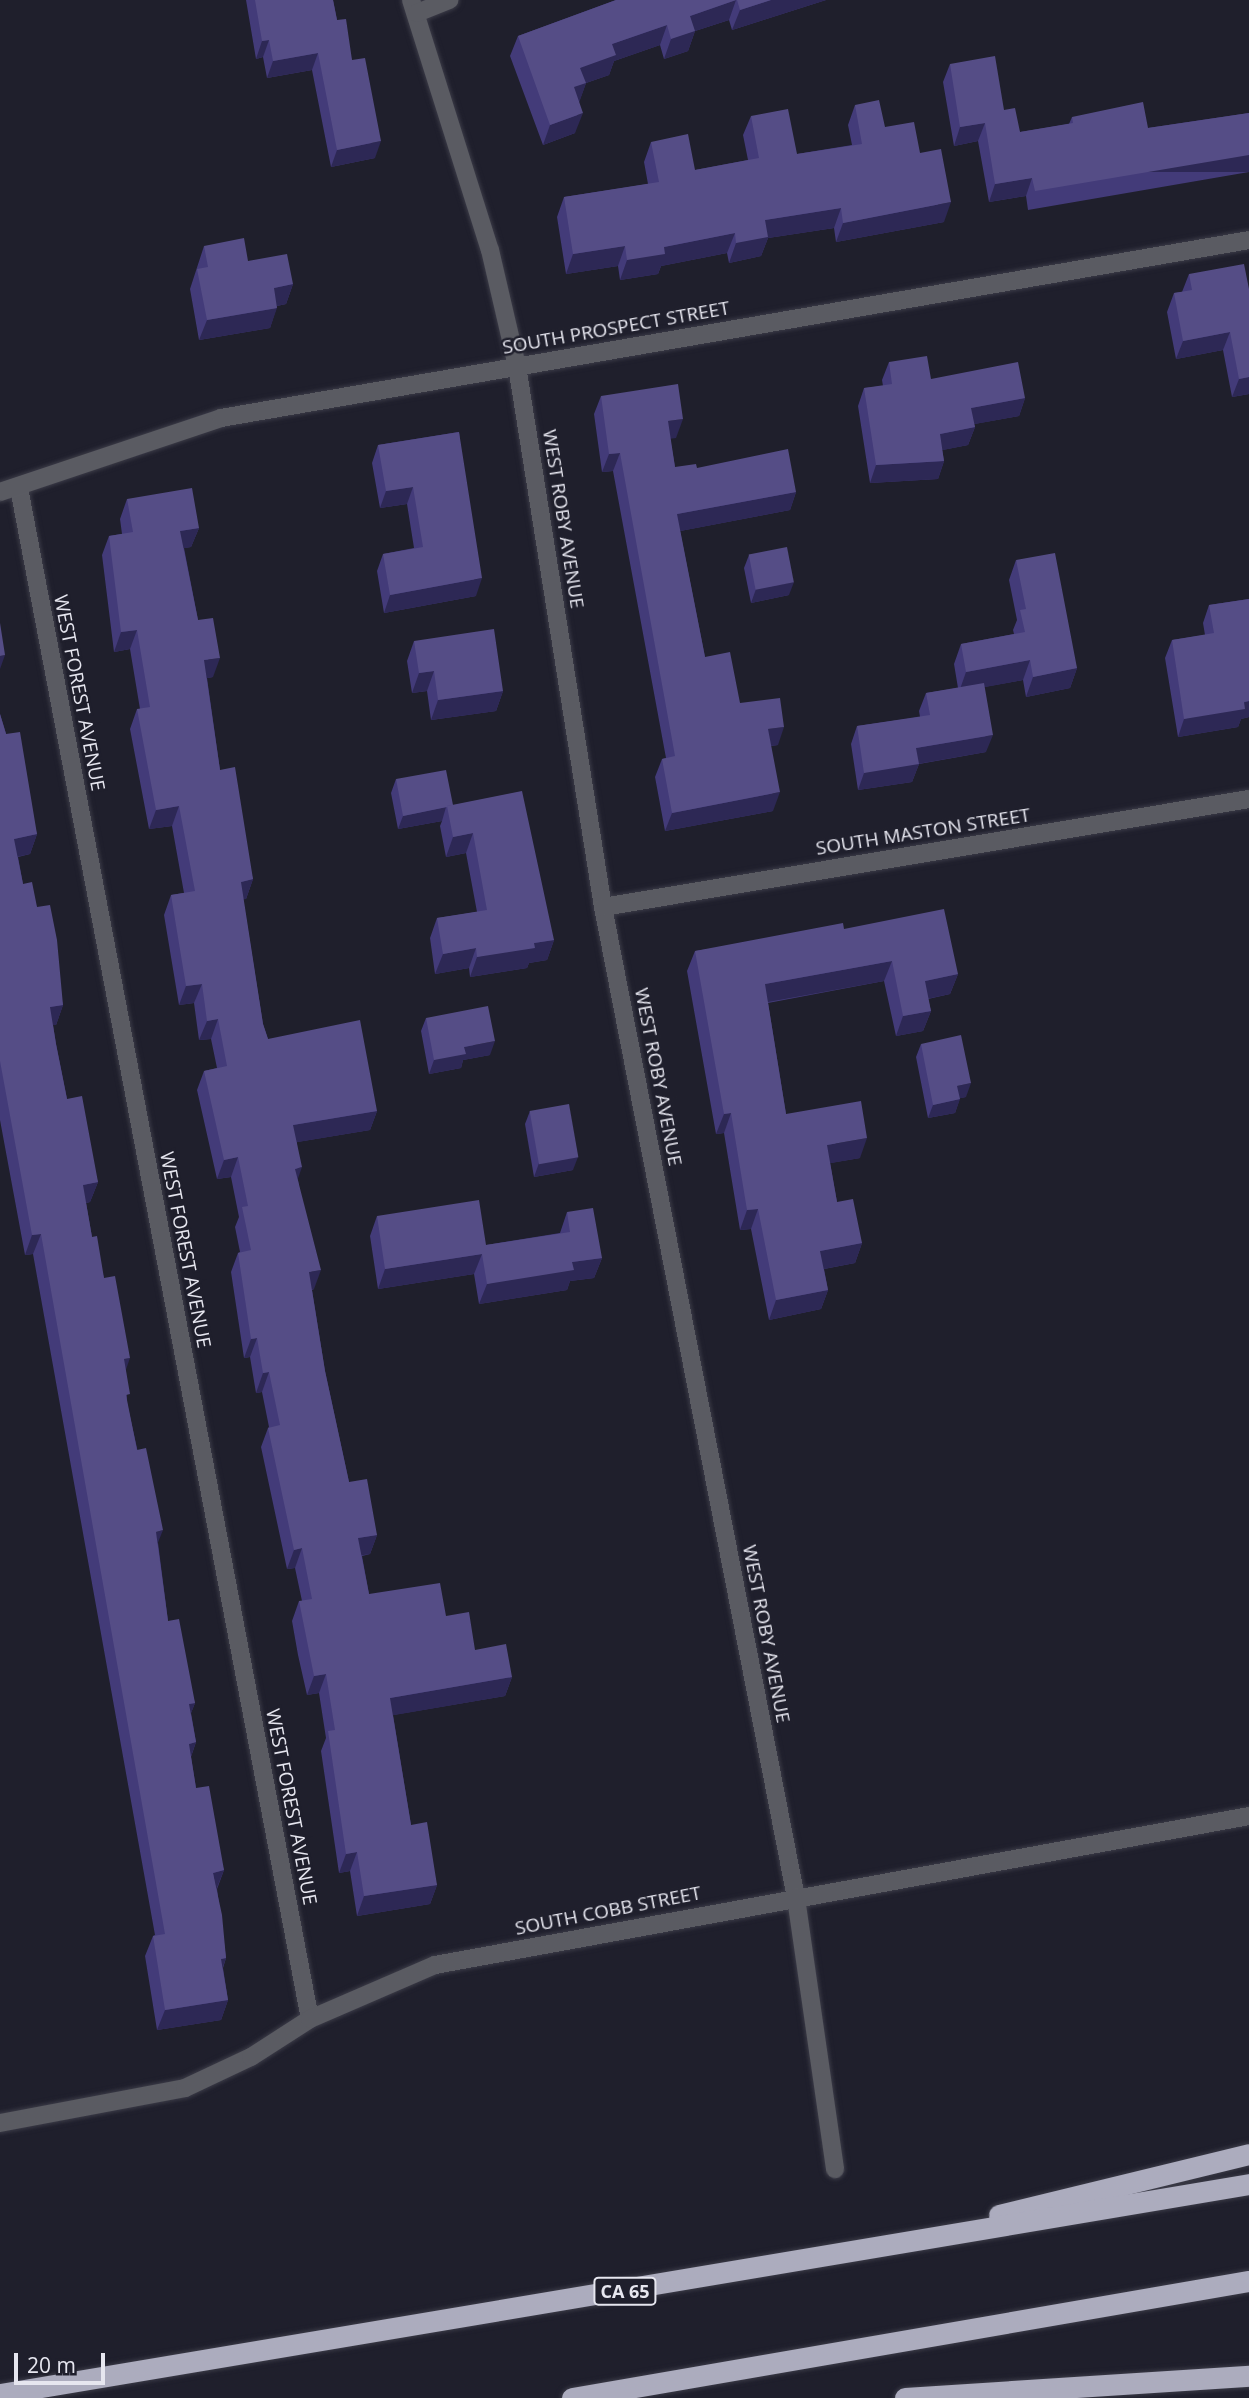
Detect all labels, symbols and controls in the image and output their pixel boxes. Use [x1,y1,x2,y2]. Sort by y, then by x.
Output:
street label: SOUTH PROSPECT STREET [501,297,731,359]
street label: WEST ROBY AVENUE [538,428,588,610]
street label: WEST FOREST AVENUE [49,593,109,793]
street label: SOUTH MASTON STREET [814,804,1032,860]
street label: WEST ROBY AVENUE [630,986,686,1168]
street label: WEST FOREST AVENUE [155,1150,215,1350]
street label: WEST ROBY AVENUE [738,1543,794,1725]
street label: WEST FOREST AVENUE [261,1707,321,1907]
street label: SOUTH COBB STREET [513,1882,703,1940]
road number: CA 65 [592,2276,658,2306]
scale bar [18,2338,108,2382]
text: 20 m [27,2351,76,2379]

